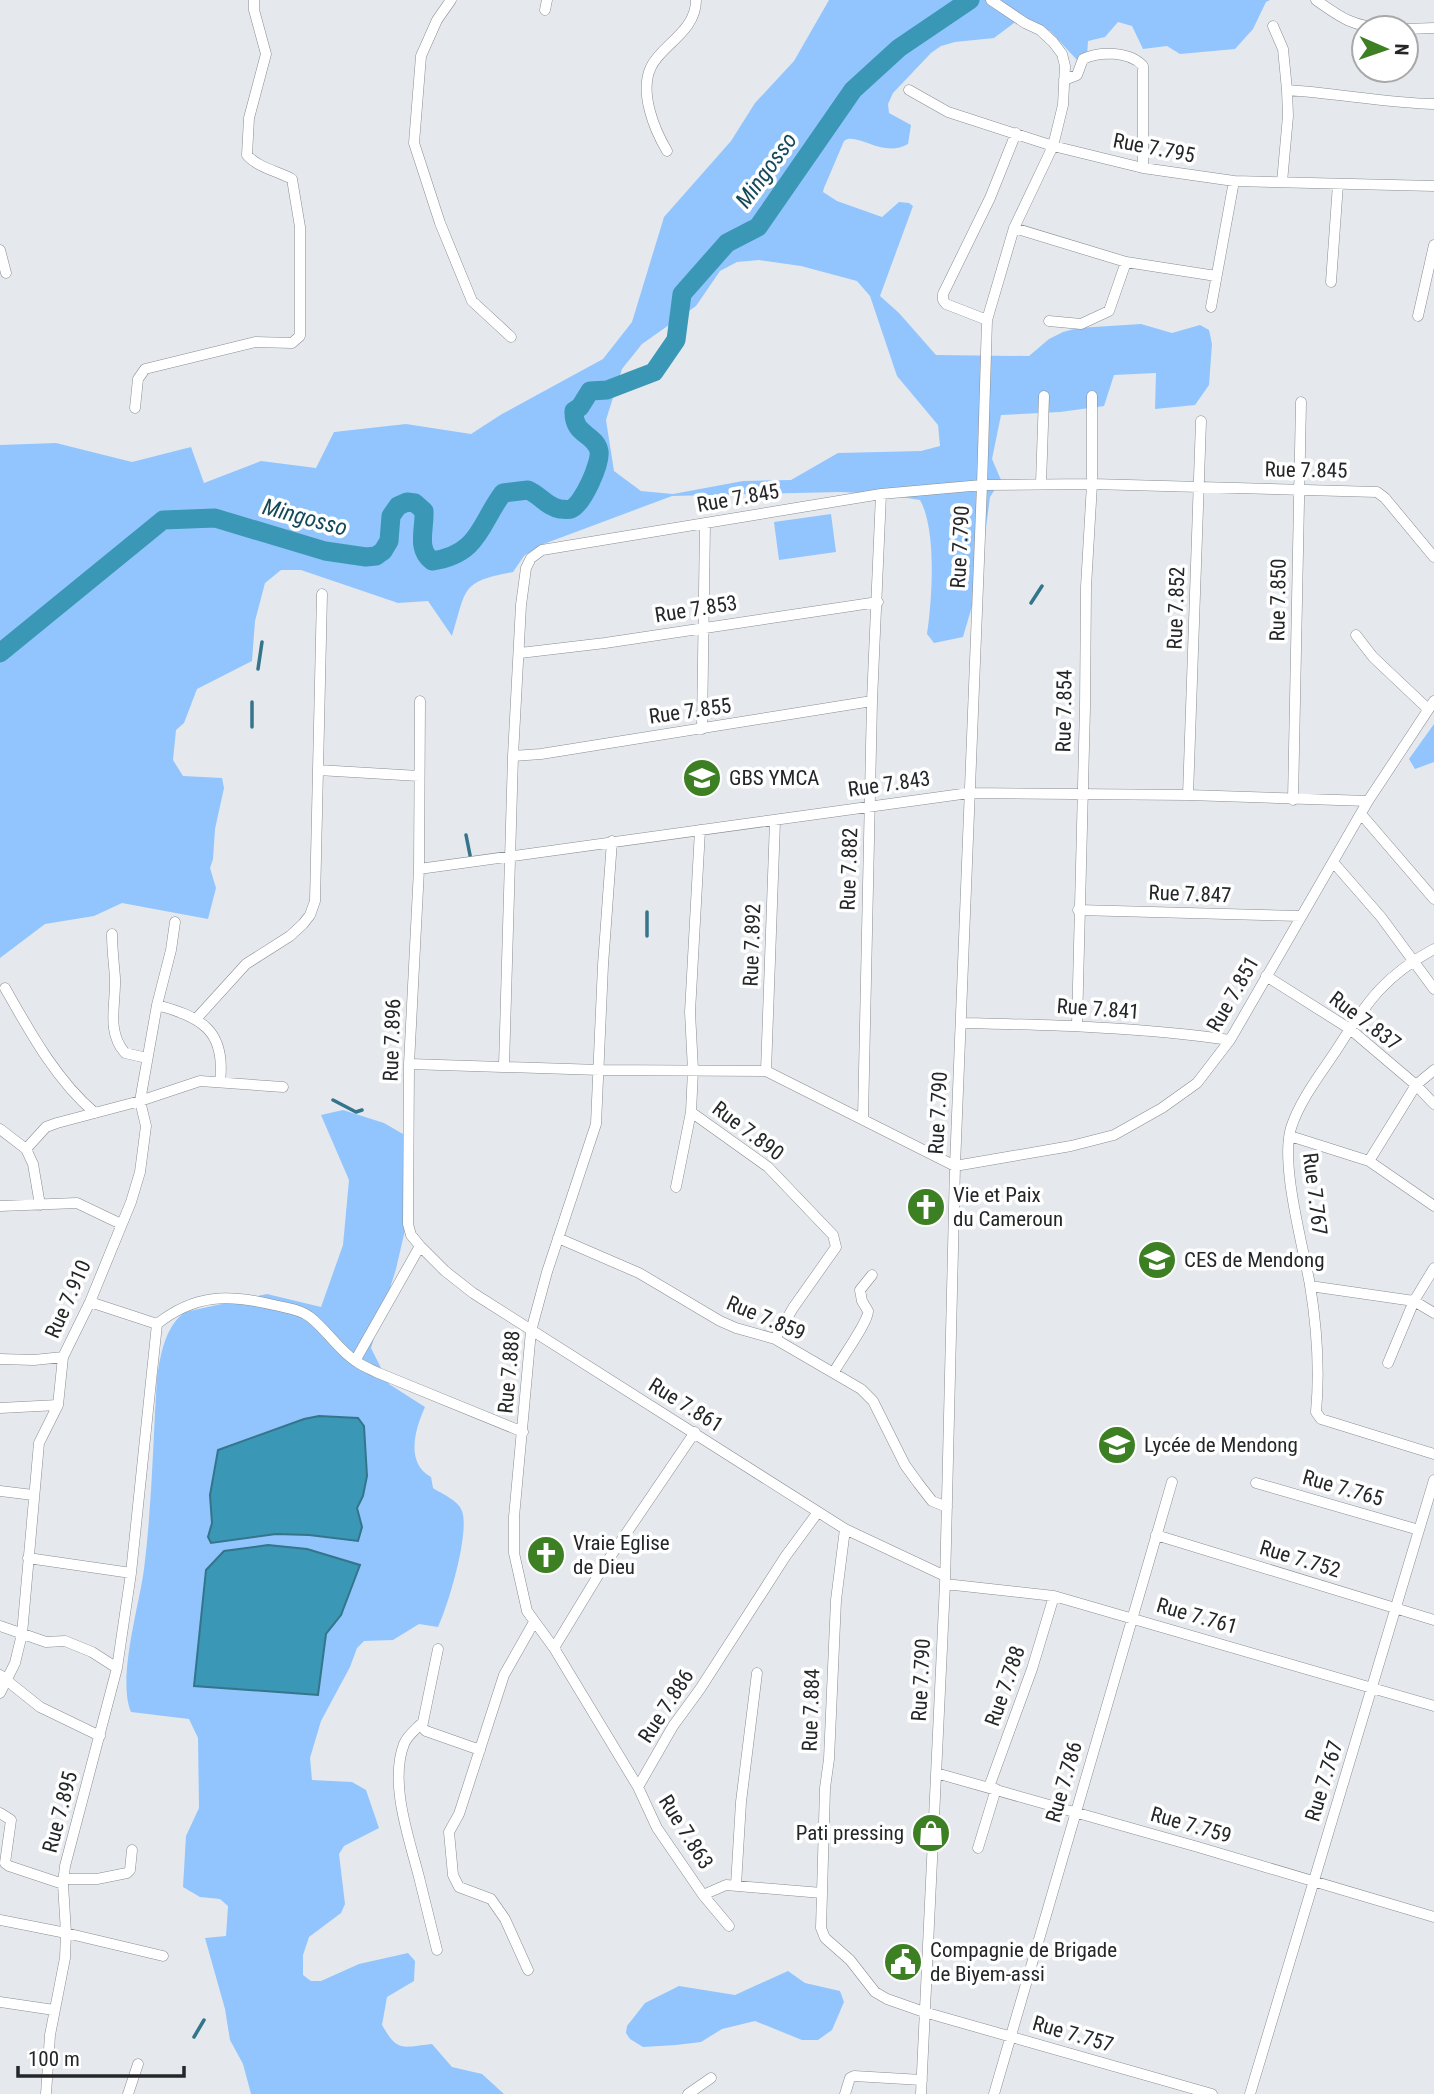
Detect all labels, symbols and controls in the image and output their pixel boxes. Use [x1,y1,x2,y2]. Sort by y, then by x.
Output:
north arrow [1350,14,1420,84]
text: N [1390,43,1413,56]
water label: Mingosso [730,127,803,213]
street label: Rue 7.795 [1111,128,1197,168]
street label: Rue 7.845 [1264,457,1348,483]
street label: Rue 7.845 [695,479,781,517]
water label: Mingosso [260,493,350,542]
street label: Rue 7.790 [946,505,974,589]
street label: Rue 7.850 [1265,558,1291,642]
street label: Rue 7.852 [1163,566,1189,650]
street label: Rue 7.853 [653,591,739,627]
street label: Rue 7.854 [1051,669,1077,753]
street label: Rue 7.855 [647,693,733,729]
school or university icon: GBS YMCA [681,757,723,799]
place label: GBS YMCA [729,766,819,790]
street label: Rue 7.843 [846,766,932,802]
street label: Rue 7.882 [836,827,862,911]
street label: Rue 7.847 [1148,881,1232,907]
street label: Rue 7.892 [739,903,765,987]
street label: Rue 7.851 [1202,952,1264,1036]
street label: Rue 7.837 [1325,986,1405,1056]
street label: Rue 7.841 [1056,994,1140,1024]
street label: Rue 7.896 [379,998,405,1082]
street label: Rue 7.790 [924,1071,952,1155]
street label: Rue 7.890 [708,1096,788,1166]
street label: Rue 7.767 [1298,1151,1332,1237]
place label: Vie et Paix du Cameroun [953,1183,1063,1231]
church icon: Vie et Paix du Cameroun [905,1186,947,1228]
school or university icon: CES de Mendong [1136,1239,1178,1281]
place label: CES de Mendong [1184,1248,1325,1272]
street label: Rue 7.910 [40,1256,96,1342]
street label: Rue 7.859 [723,1291,809,1345]
street label: Rue 7.888 [493,1330,525,1414]
street label: Rue 7.861 [644,1373,728,1437]
school or university icon: Lycée de Mendong [1096,1424,1138,1466]
place label: Lycée de Mendong [1144,1433,1298,1457]
street label: Rue 7.765 [1300,1465,1386,1511]
place label: Vraie Eglise de Dieu [573,1531,670,1579]
church icon: Vraie Eglise de Dieu [525,1534,567,1576]
street label: Rue 7.752 [1257,1535,1343,1583]
street label: Rue 7.761 [1154,1593,1240,1639]
street label: Rue 7.790 [907,1638,935,1722]
street label: Rue 7.788 [980,1643,1030,1729]
street label: Rue 7.886 [633,1665,699,1747]
street label: Rue 7.884 [798,1668,824,1752]
street label: Rue 7.767 [1300,1738,1348,1824]
street label: Rue 7.786 [1041,1739,1087,1825]
street label: Rue 7.895 [38,1769,82,1855]
street label: Rue 7.863 [654,1790,718,1874]
street label: Rue 7.759 [1148,1802,1234,1848]
shop icon: Pati pressing [910,1812,952,1854]
place label: Pati pressing [796,1821,904,1845]
place label: Compagnie de Brigade de Biyem-assi [930,1938,1117,1986]
public building icon: Compagnie de Brigade de Biyem-assi [882,1941,924,1983]
street label: Rue 7.757 [1030,2011,1116,2057]
scale bar [18,2035,184,2078]
text: 100 m [28,2047,80,2071]

